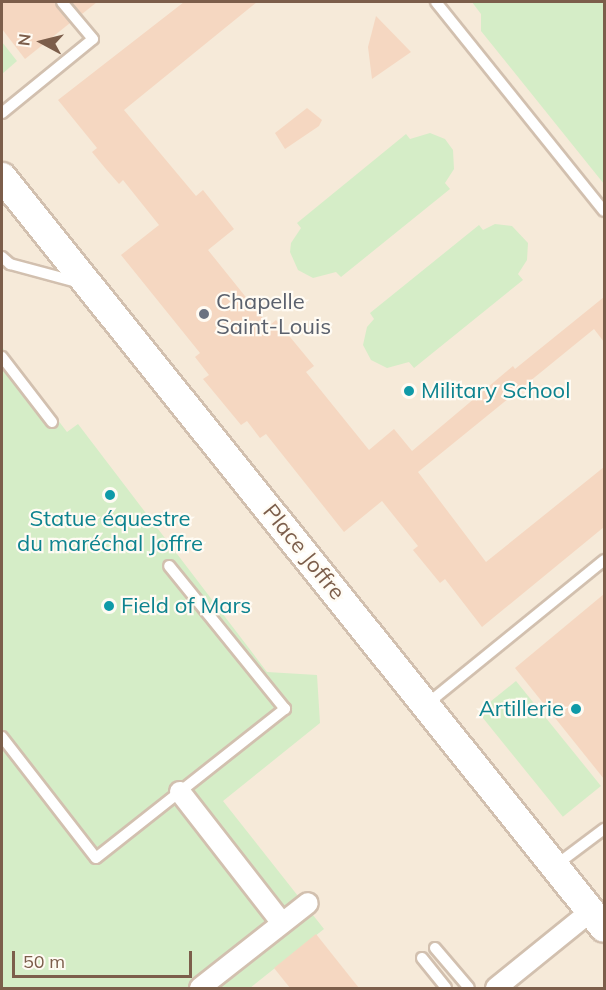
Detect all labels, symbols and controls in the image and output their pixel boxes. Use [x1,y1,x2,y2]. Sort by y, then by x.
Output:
north arrow [12,12,72,72]
text: N [13,33,35,47]
place label: Chapelle Saint-Louis [216,288,331,340]
marker: Chapelle Saint-Louis [197,307,211,321]
place label: Military School [421,378,570,404]
marker: Military School [402,384,416,398]
marker: Statue équestre du maréchal Joffre [103,488,117,502]
street label: Place Joffre [258,499,350,605]
place label: Statue équestre du maréchal Joffre [17,505,203,556]
place label: Field of Mars [121,593,251,619]
marker: Field of Mars [102,599,116,613]
place label: Artillerie [479,696,564,722]
marker: Artillerie [569,702,583,716]
scale bar [15,939,195,977]
text: 50 m [23,950,65,973]

